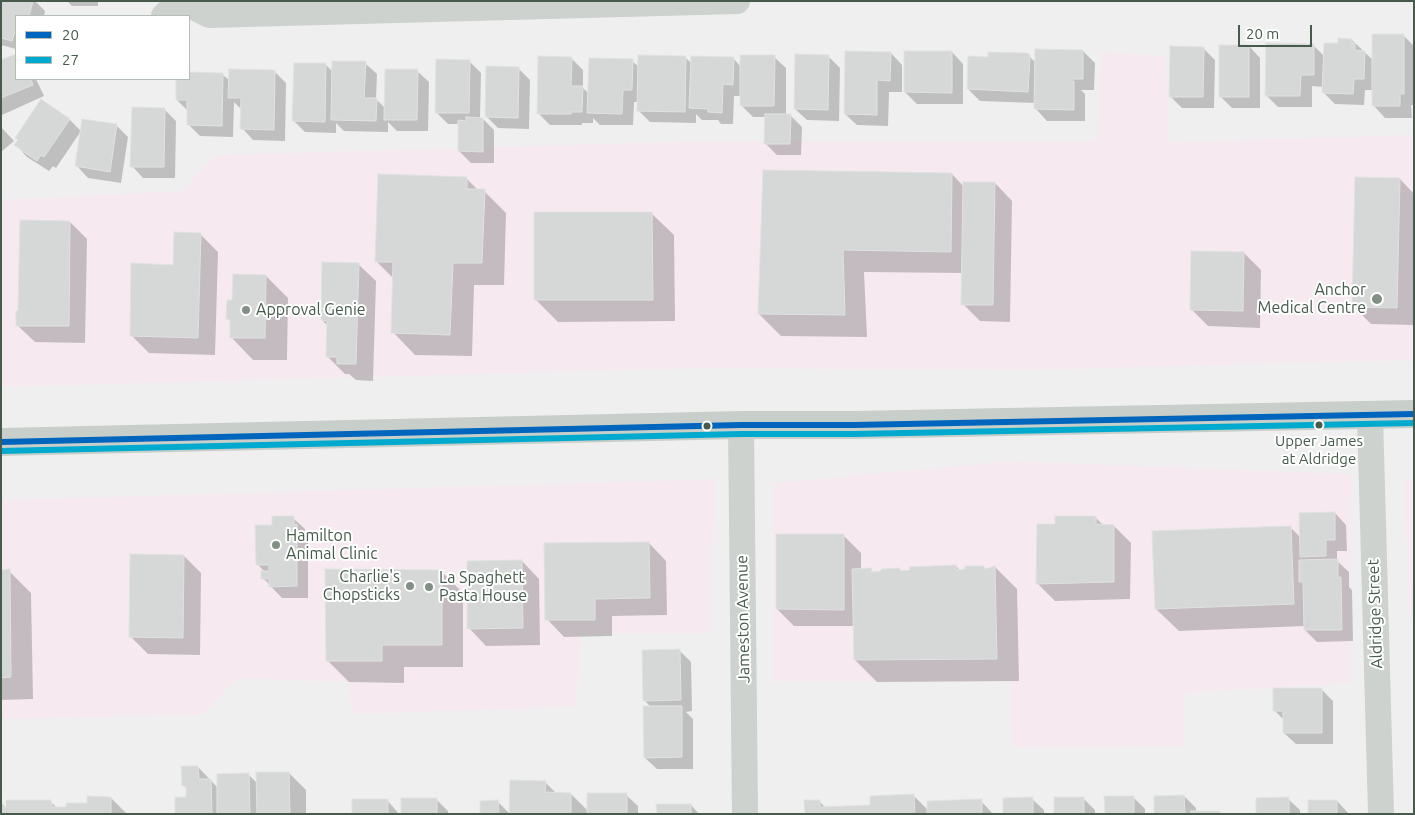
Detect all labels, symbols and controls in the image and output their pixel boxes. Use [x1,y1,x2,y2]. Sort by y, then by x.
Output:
legend [15,15,190,80]
scale bar [1240,15,1314,47]
text: 20 m [1246,25,1279,42]
text: 20 [62,26,79,43]
text: 27 [62,51,79,68]
place label: Anchor Medical Centre [1258,280,1366,318]
marker: Anchor Medical Centre [1370,292,1384,306]
place label: Approval Genie [256,300,366,320]
marker: Approval Genie [240,304,252,316]
marker: Upper James at Aldridge [1314,420,1324,430]
unlabelled marker [702,421,712,431]
place label: Upper James at Aldridge [1275,432,1363,467]
place label: Hamilton Animal Clinic [286,526,378,564]
marker: Hamilton Animal Clinic [270,539,282,551]
street label: Jameston Avenue [732,555,754,683]
street label: Aldridge Street [1363,559,1387,669]
place label: Charlie's Chopsticks [323,567,400,605]
place label: La Spaghett Pasta House [439,568,527,606]
marker: Charlie's Chopsticks [404,580,416,592]
marker: La Spaghett Pasta House [423,581,435,593]

